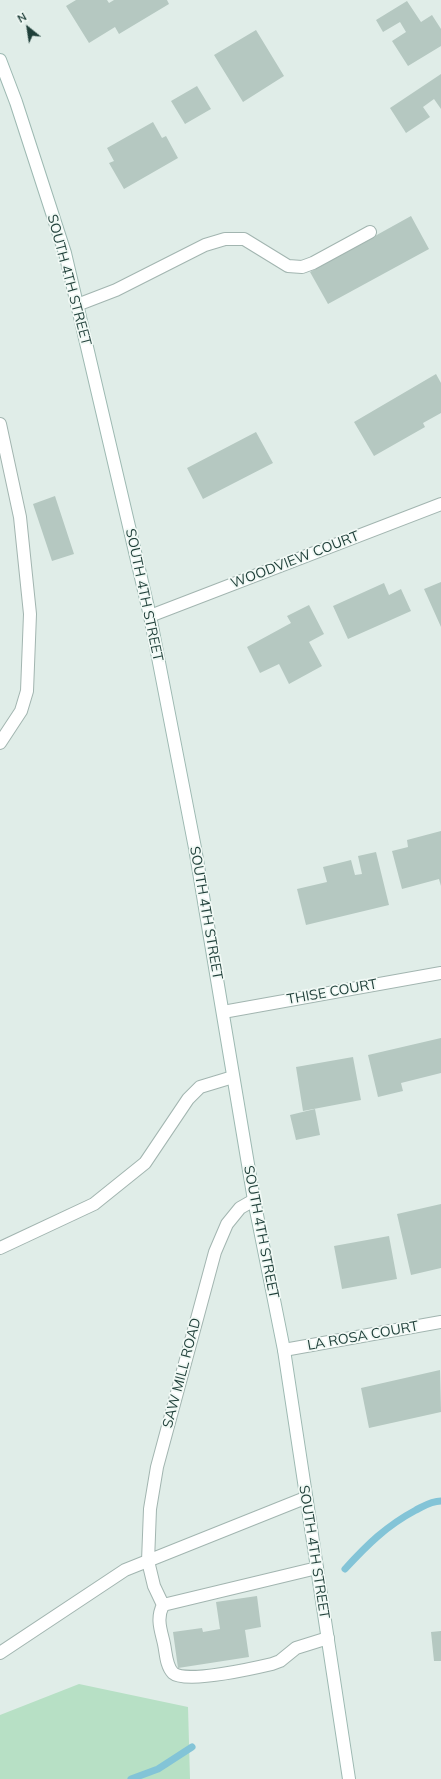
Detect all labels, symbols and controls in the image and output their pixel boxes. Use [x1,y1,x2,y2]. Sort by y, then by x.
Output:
north arrow [8,8,48,48]
text: N [15,9,29,26]
street label: SOUTH 4TH STREET [43,213,95,347]
street label: SOUTH 4TH STREET [122,527,166,663]
street label: WOODVIEW COURT [228,528,362,592]
street label: SOUTH 4TH STREET [186,845,226,981]
street label: THISE COURT [285,976,379,1008]
street label: SOUTH 4TH STREET [240,1164,282,1300]
street label: SAW MILL ROAD [159,1316,205,1430]
street label: LA ROSA COURT [306,1318,420,1354]
street label: SOUTH 4TH STREET [295,1484,333,1620]

